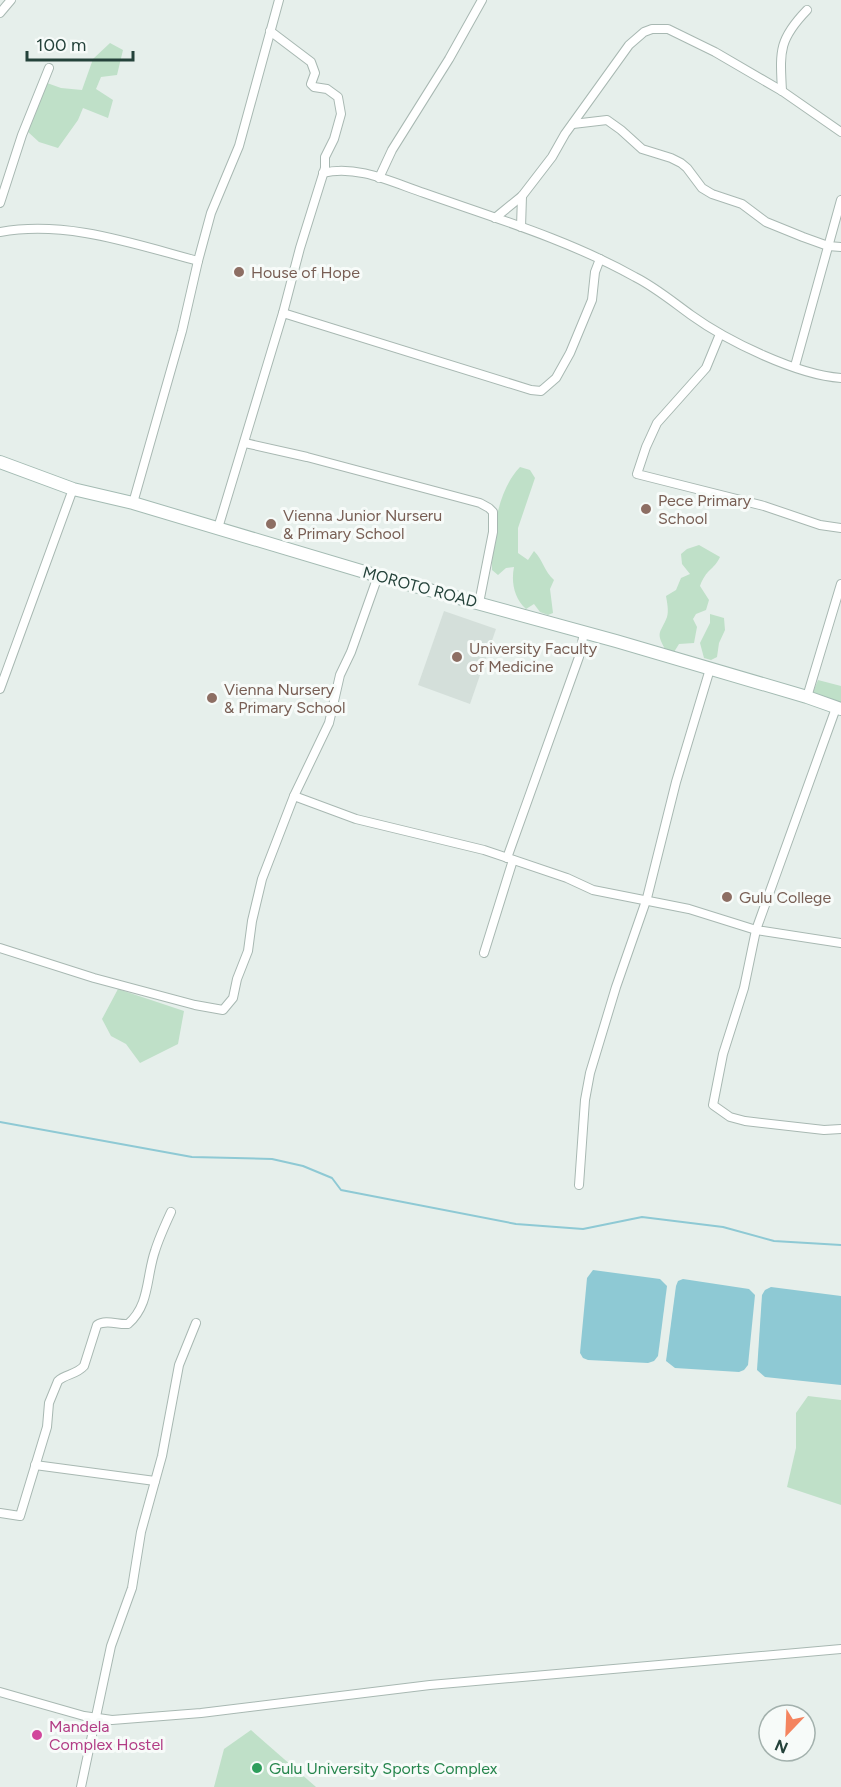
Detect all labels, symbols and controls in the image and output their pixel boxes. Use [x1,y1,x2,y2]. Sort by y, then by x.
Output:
scale bar [27,24,134,62]
text: 100 m [36,34,86,56]
place label: House of Hope [251,263,360,282]
marker: House of Hope [232,265,246,279]
place label: Pece Primary School [658,491,752,528]
marker: Pece Primary School [639,502,653,516]
place label: Vienna Junior Nurseru & Primary School [283,506,442,543]
marker: Vienna Junior Nurseru & Primary School [264,517,278,531]
street label: MOROTO ROAD [361,563,479,611]
place label: University Faculty of Medicine [469,639,598,676]
marker: University Faculty of Medicine [450,650,464,664]
place label: Vienna Nursery & Primary School [224,680,346,717]
marker: Vienna Nursery & Primary School [205,691,219,705]
place label: Gulu College [739,888,831,907]
marker: Gulu College [720,890,734,904]
north arrow [757,1703,817,1763]
place label: Mandela Complex Hostel [49,1717,164,1754]
marker: Mandela Complex Hostel [30,1728,44,1742]
text: N [772,1735,791,1758]
place label: Gulu University Sports Complex [269,1759,498,1778]
marker: Gulu University Sports Complex [250,1761,264,1775]

